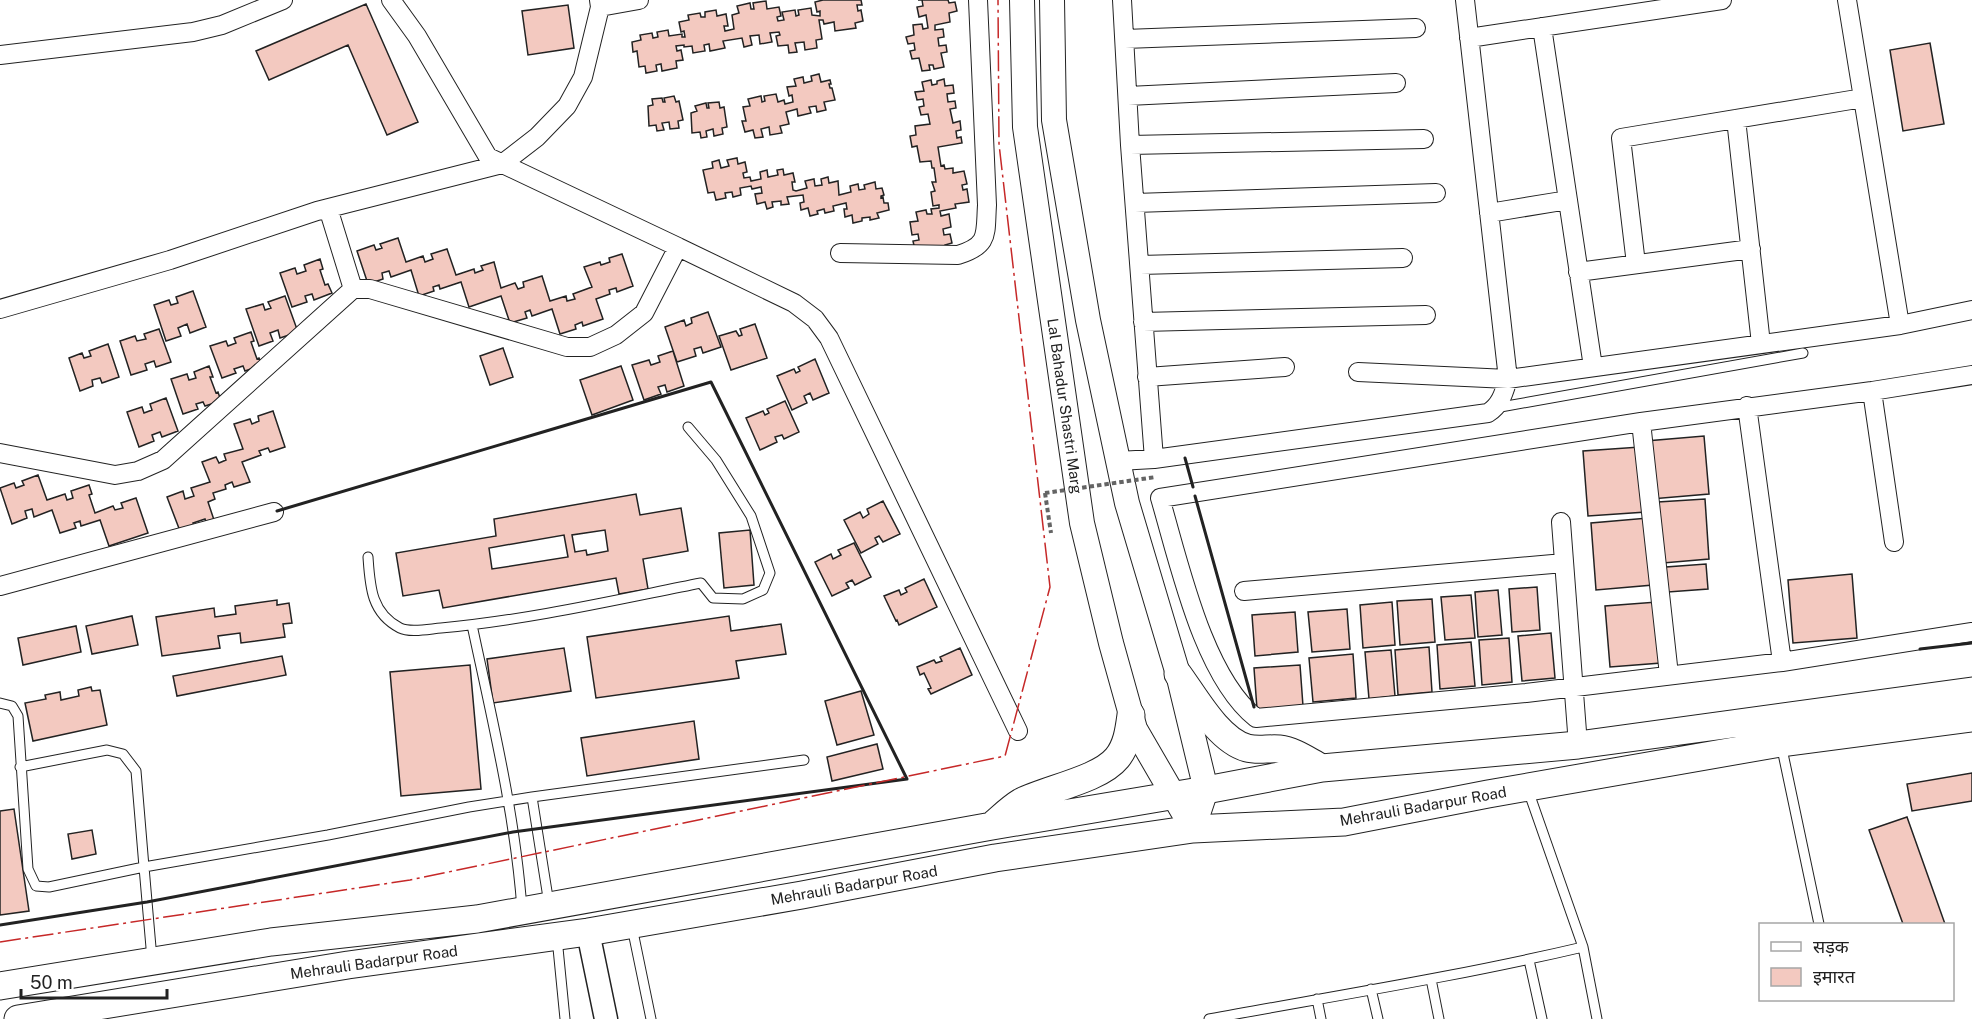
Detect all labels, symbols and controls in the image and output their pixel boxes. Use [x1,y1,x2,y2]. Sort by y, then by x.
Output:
street label: Lal Bahadur Shastri Marg [1044,317,1086,495]
street label: Mehrauli Badarpur Road [1338,783,1508,829]
street label: Mehrauli Badarpur Road [769,862,939,908]
legend [1759,923,1954,1001]
text: सड़क [1813,936,1850,957]
street label: Mehrauli Badarpur Road [289,942,459,982]
scale bar [21,962,166,1000]
text: इमारत [1813,966,1856,987]
text: 50 m [30,972,73,993]

